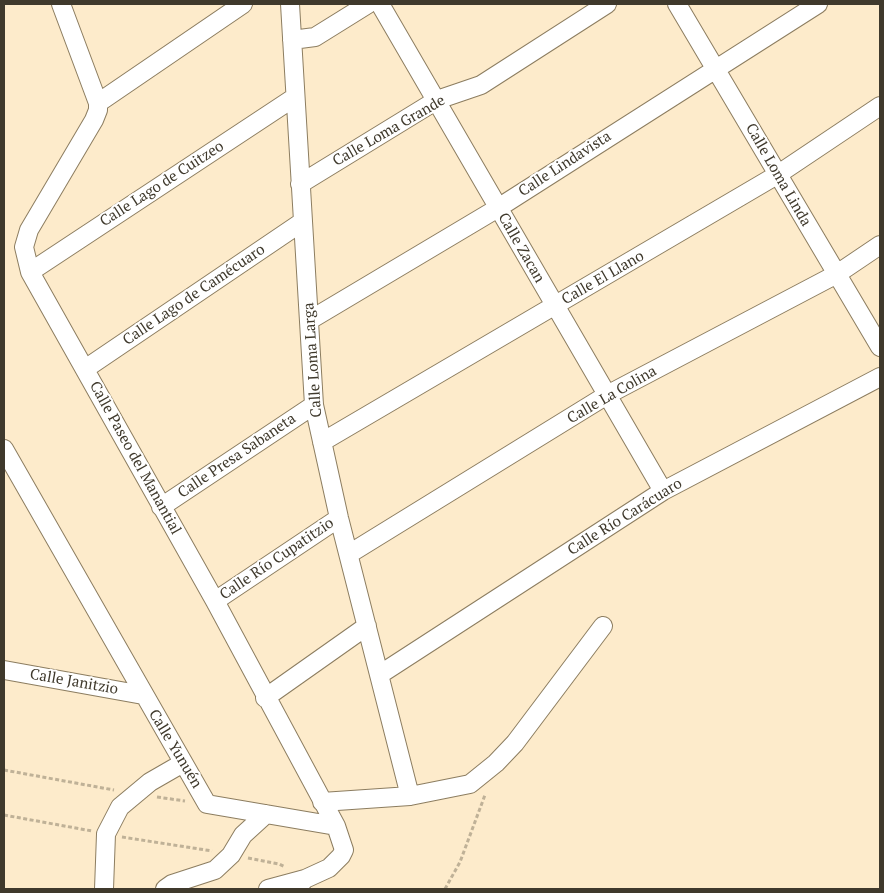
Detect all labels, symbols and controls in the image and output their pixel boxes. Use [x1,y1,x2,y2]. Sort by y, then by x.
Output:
street label: Calle Loma Grande [330,92,448,170]
street label: Calle Loma Linda [741,120,815,230]
street label: Calle Lindavista [515,127,615,201]
street label: Calle Lago de Cuitzeo [97,137,227,231]
street label: Calle Zacan [494,210,548,286]
street label: Calle Lago de Camécuaro [120,241,268,349]
street label: Calle El Llano [559,247,647,309]
street label: Calle Loma Larga [300,302,326,418]
street label: Calle La Colina [564,362,660,428]
street label: Calle Paseo del Manantial [85,378,185,538]
street label: Calle Presa Sabaneta [175,410,299,502]
street label: Calle Río Carácuaro [565,475,685,559]
street label: Calle Río Cupatitzio [217,514,337,604]
street label: Calle Janitzio [28,665,120,699]
street label: Calle Yunuén [144,706,206,792]

